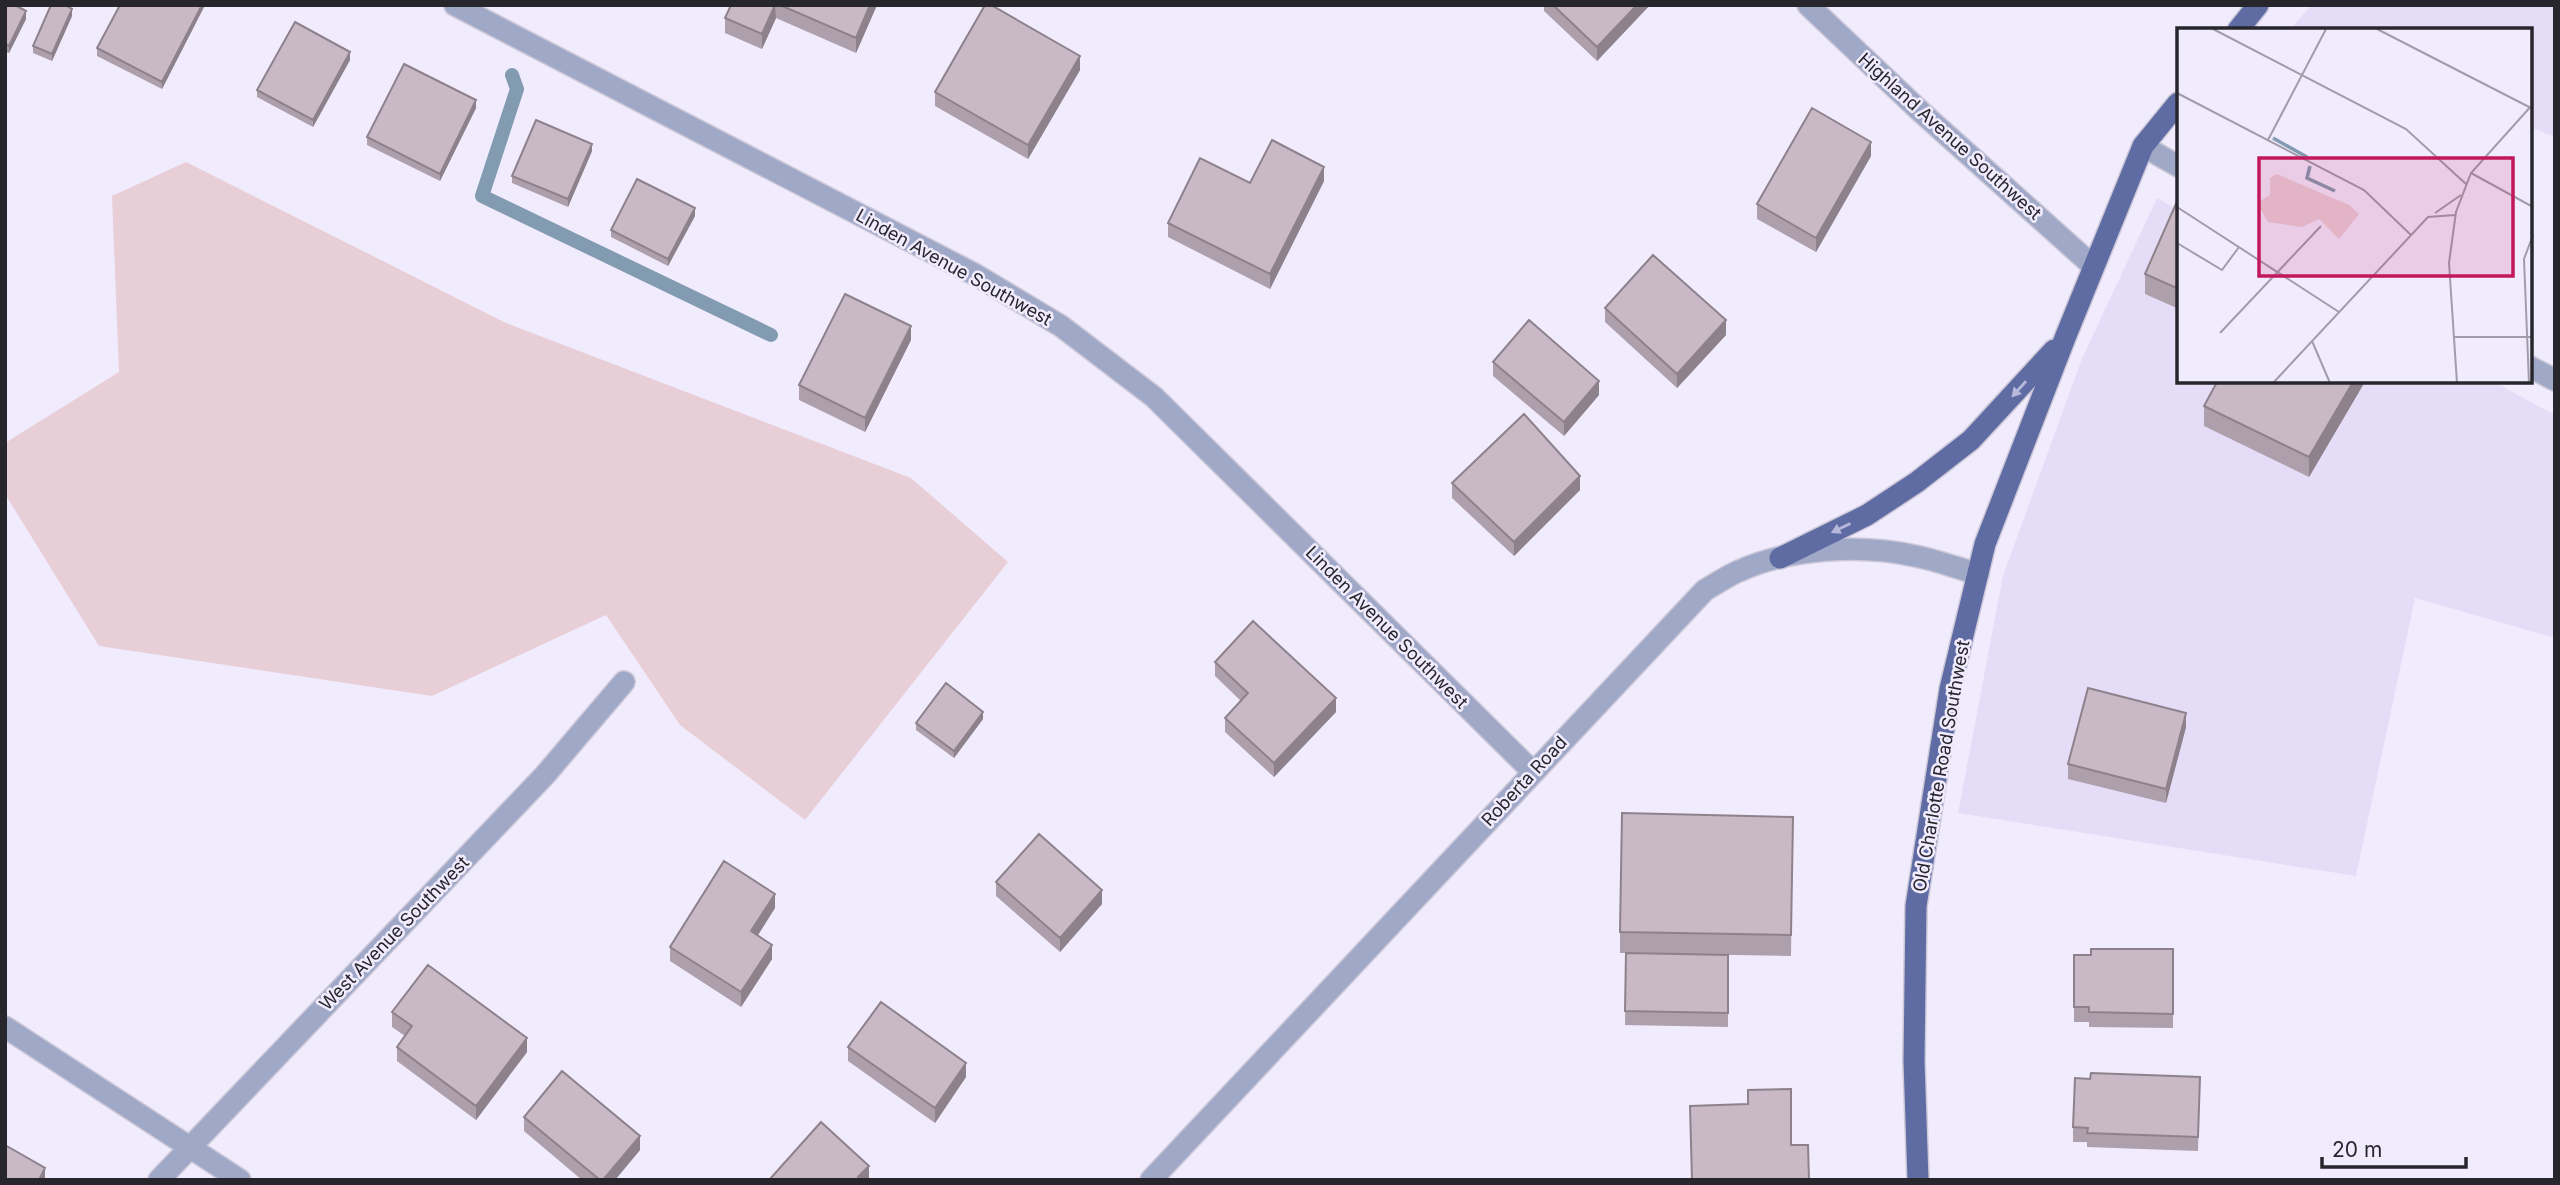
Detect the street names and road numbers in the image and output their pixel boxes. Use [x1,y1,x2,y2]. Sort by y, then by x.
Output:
street label: Highland Avenue Southwest [1854,48,2046,224]
street label: Linden Avenue Southwest [852,204,1056,330]
street label: Linden Avenue Southwest [1302,542,1472,712]
street label: Old Charlotte Road Southwest [1908,638,1974,894]
street label: Roberta Road [1477,732,1571,830]
street label: West Avenue Southwest [315,852,473,1014]

